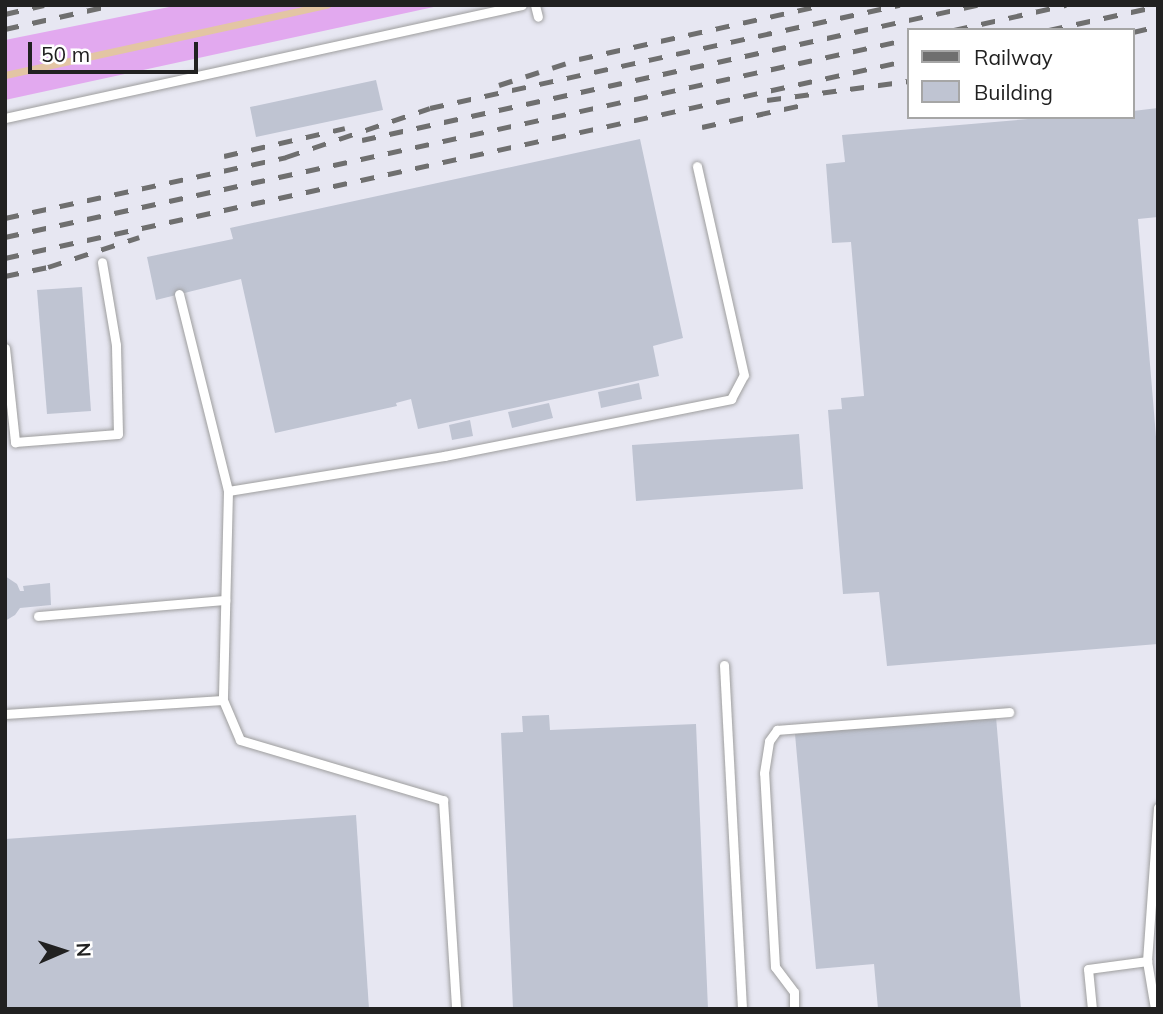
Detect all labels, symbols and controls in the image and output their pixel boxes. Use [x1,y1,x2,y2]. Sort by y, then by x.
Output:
scale bar [32,28,201,72]
legend [908,28,1135,119]
text: 50 m [41,41,90,67]
text: Railway [974,44,1053,70]
text: Building [974,79,1053,105]
north arrow [28,916,98,986]
text: N [72,942,96,958]

